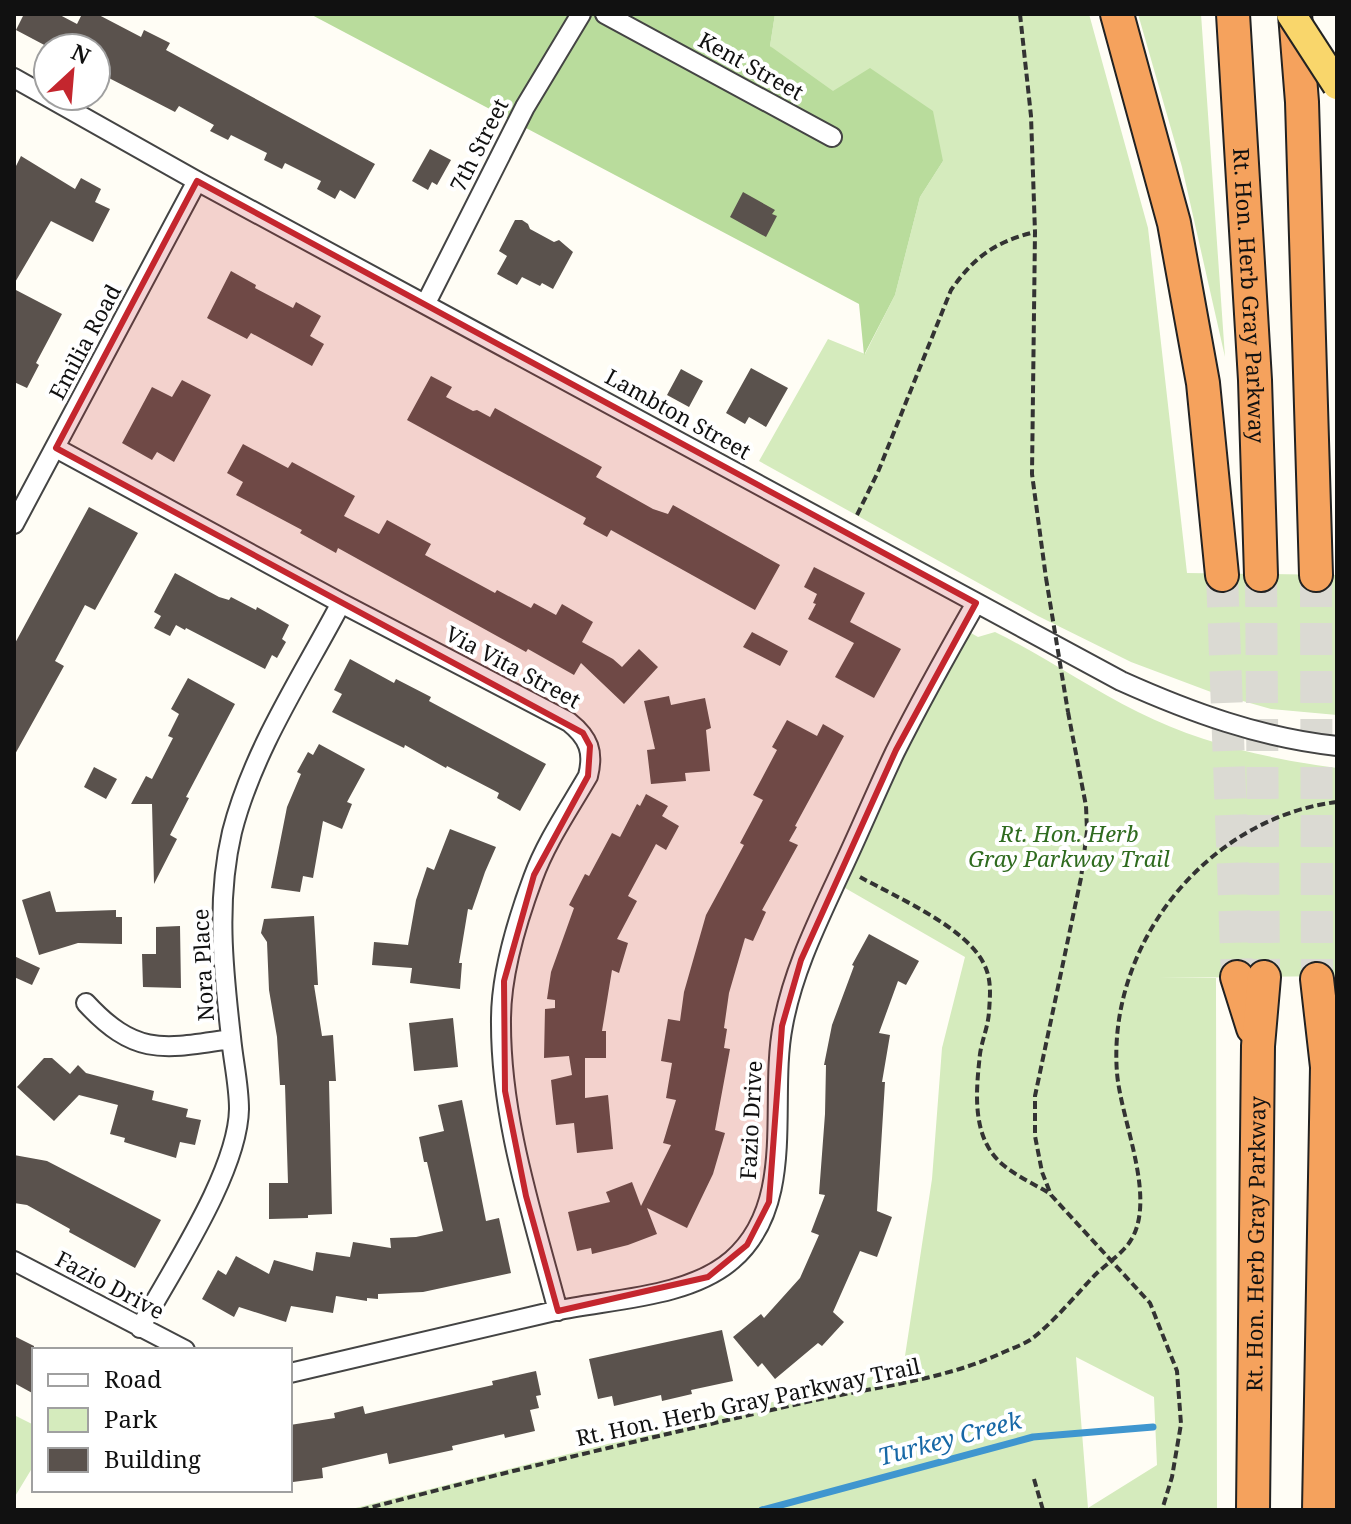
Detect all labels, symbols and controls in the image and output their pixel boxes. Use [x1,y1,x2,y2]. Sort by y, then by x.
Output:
street label: Kent Street [694,24,810,106]
north arrow [32,32,112,112]
text: N [67,36,96,70]
street label: 7th Street [442,92,515,196]
street label: Rt. Hon. Herb Gray Parkway [1227,147,1273,444]
street label: Emilia Road [41,278,127,404]
street label: Lambton Street [600,361,757,466]
street label: Via Vita Street [441,618,587,714]
park label: Rt. Hon. Herb Gray Parkway Trail [968,818,1170,873]
street label: Nora Place [184,908,220,1022]
street label: Fazio Drive [732,1060,768,1180]
street label: Rt. Hon. Herb Gray Parkway [1238,1095,1271,1392]
street label: Fazio Drive [51,1243,170,1325]
legend [32,1348,292,1492]
street label: Rt. Hon. Herb Gray Parkway Trail [573,1350,923,1452]
text: Road [104,1362,162,1395]
text: Park [104,1402,158,1435]
water label: Turkey Creek [874,1402,1026,1473]
text: Building [104,1442,201,1475]

